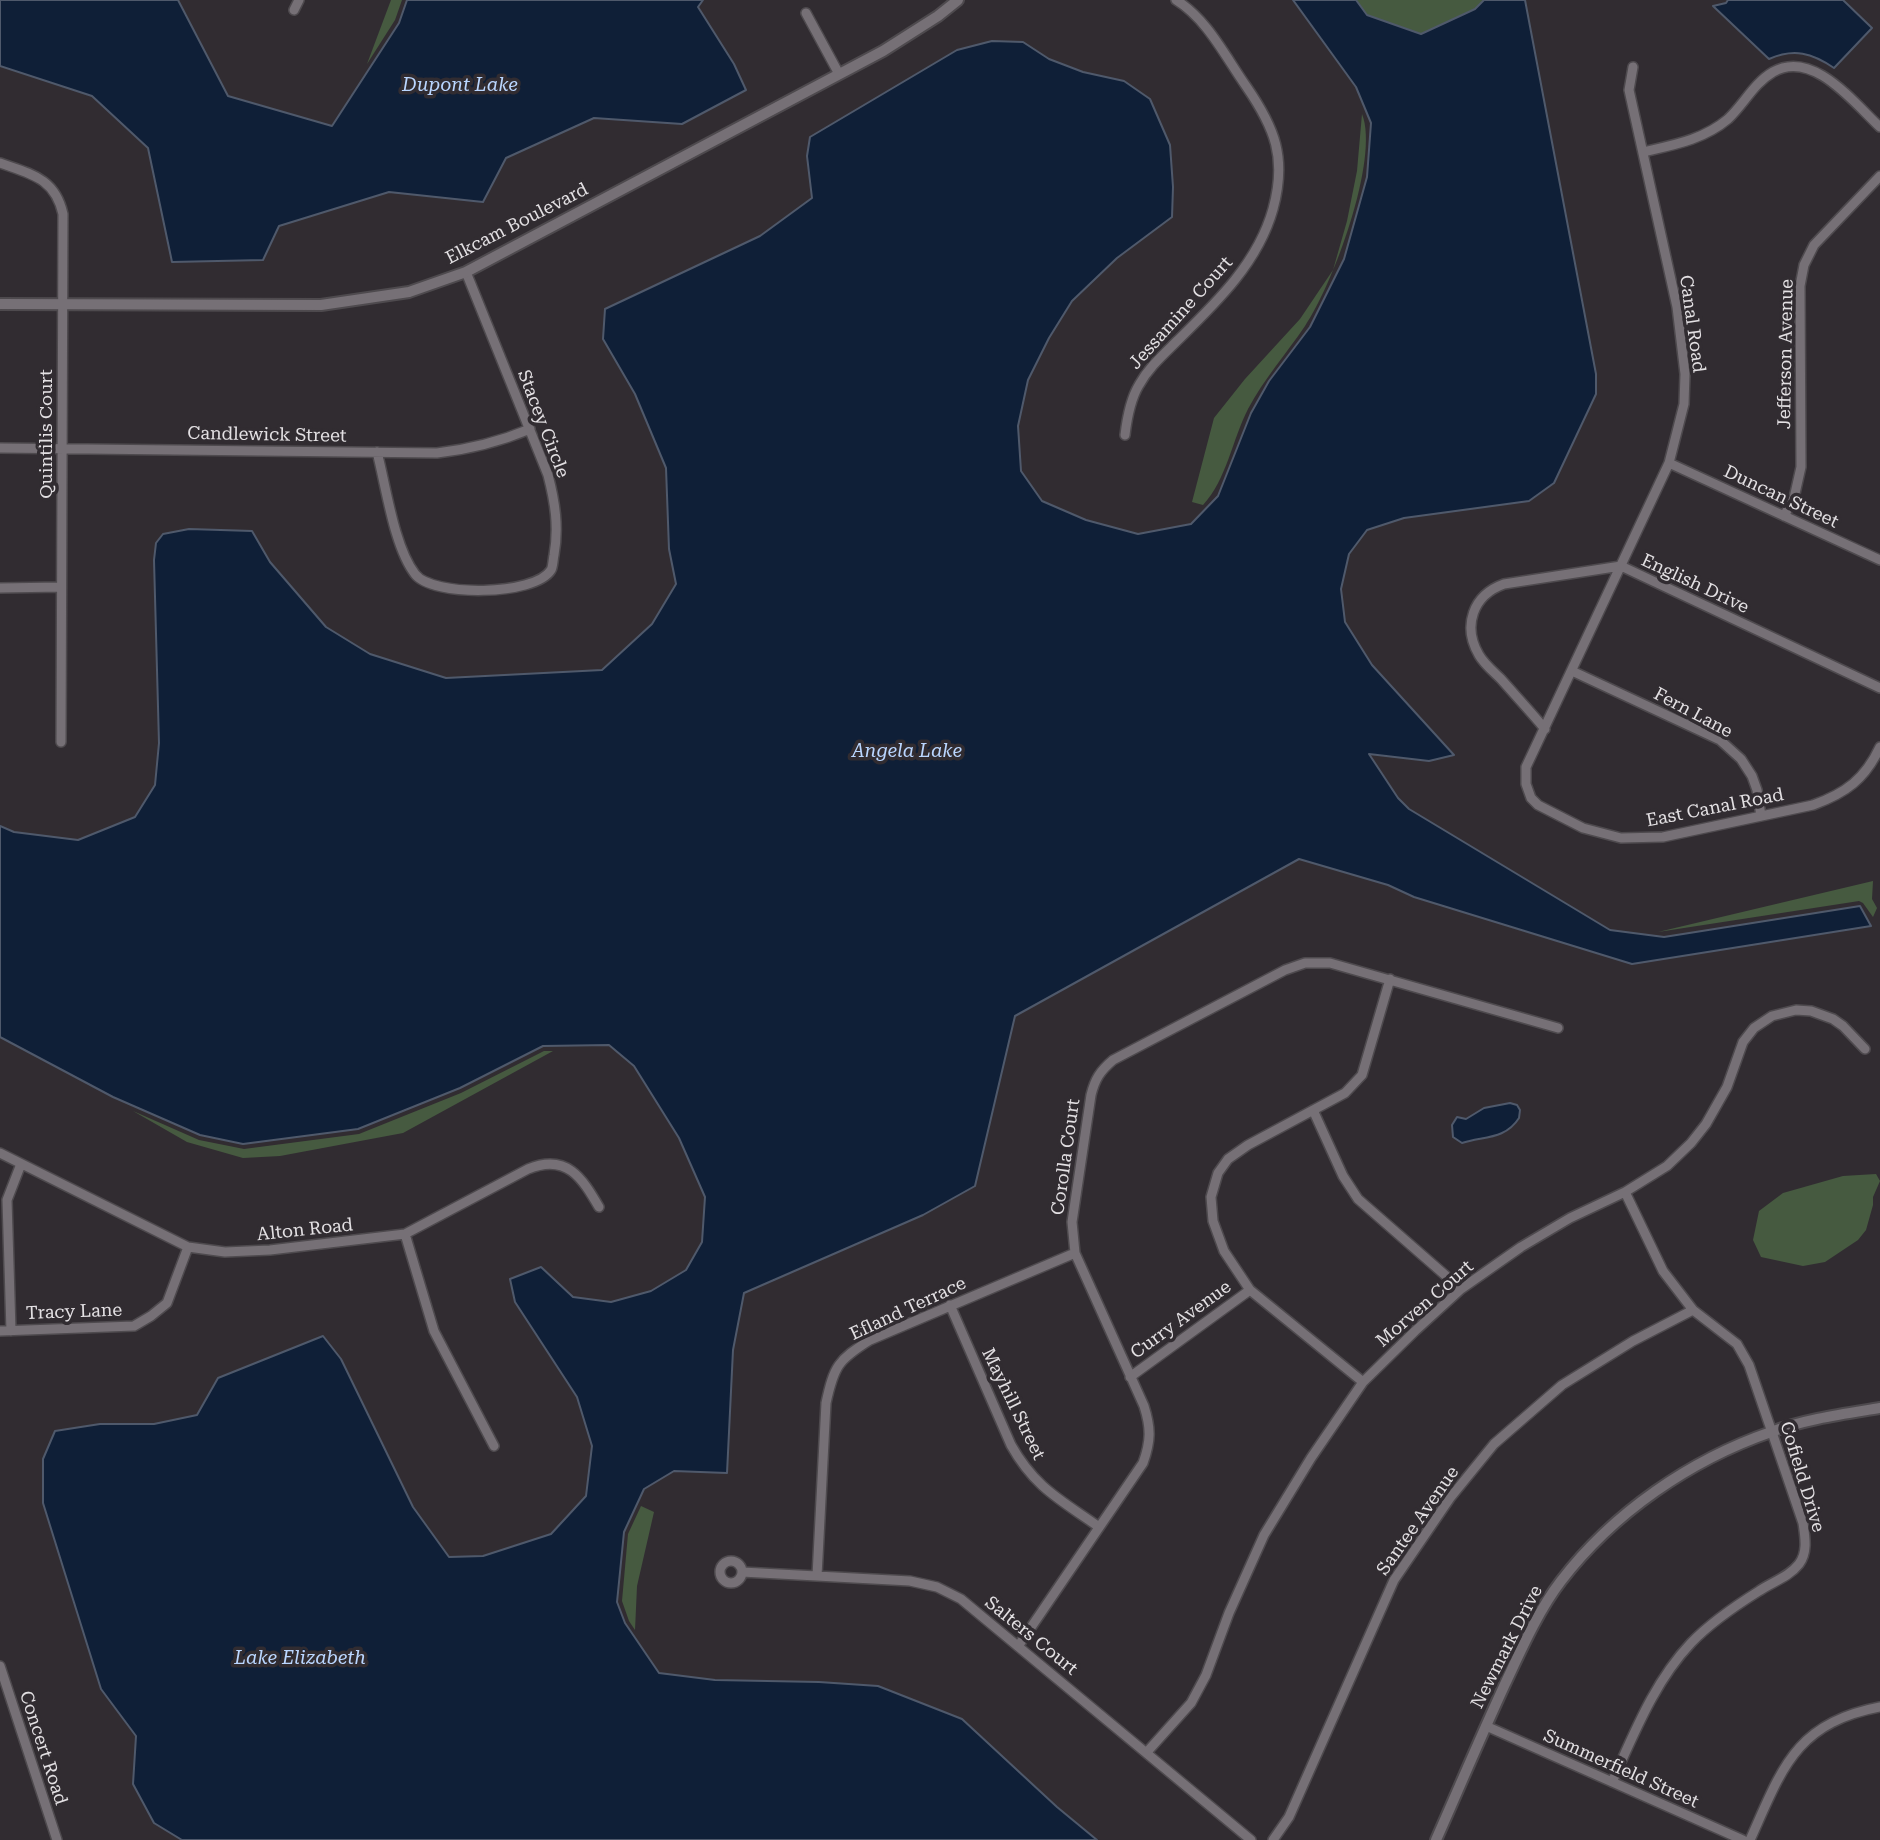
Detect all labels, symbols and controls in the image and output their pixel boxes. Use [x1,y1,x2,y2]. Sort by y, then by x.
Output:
water label: Dupont Lake [402,74,518,96]
street label: Elkcam Boulevard [442,179,592,269]
street label: Jessamine Court [1125,252,1237,374]
street label: Canal Road [1674,274,1710,374]
street label: Jefferson Avenue [1774,279,1798,429]
street label: Stacey Circle [513,367,573,481]
street label: Quintilis Court [36,369,58,499]
street label: Candlewick Street [187,423,347,447]
street label: Duncan Street [1720,461,1842,533]
street label: English Drive [1638,550,1752,618]
street label: Fern Lane [1650,683,1736,743]
water label: Angela Lake [852,740,962,762]
street label: East Canal Road [1644,784,1786,832]
street label: Corolla Court [1047,1097,1085,1217]
street label: Alton Road [256,1214,354,1246]
street label: Morven Court [1372,1256,1478,1352]
street label: Efland Terrace [846,1273,970,1345]
street label: Curry Avenue [1126,1276,1236,1364]
street label: Tracy Lane [25,1300,123,1324]
street label: Mayhill Street [977,1345,1049,1463]
street label: Cofield Drive [1775,1419,1829,1535]
street label: Santee Avenue [1372,1462,1464,1580]
street label: Newmark Drive [1467,1582,1547,1712]
street label: Salters Court [980,1592,1082,1680]
water label: Lake Elizabeth [234,1647,366,1669]
street label: Concert Road [14,1688,72,1808]
street label: Summerfield Street [1540,1725,1702,1813]

